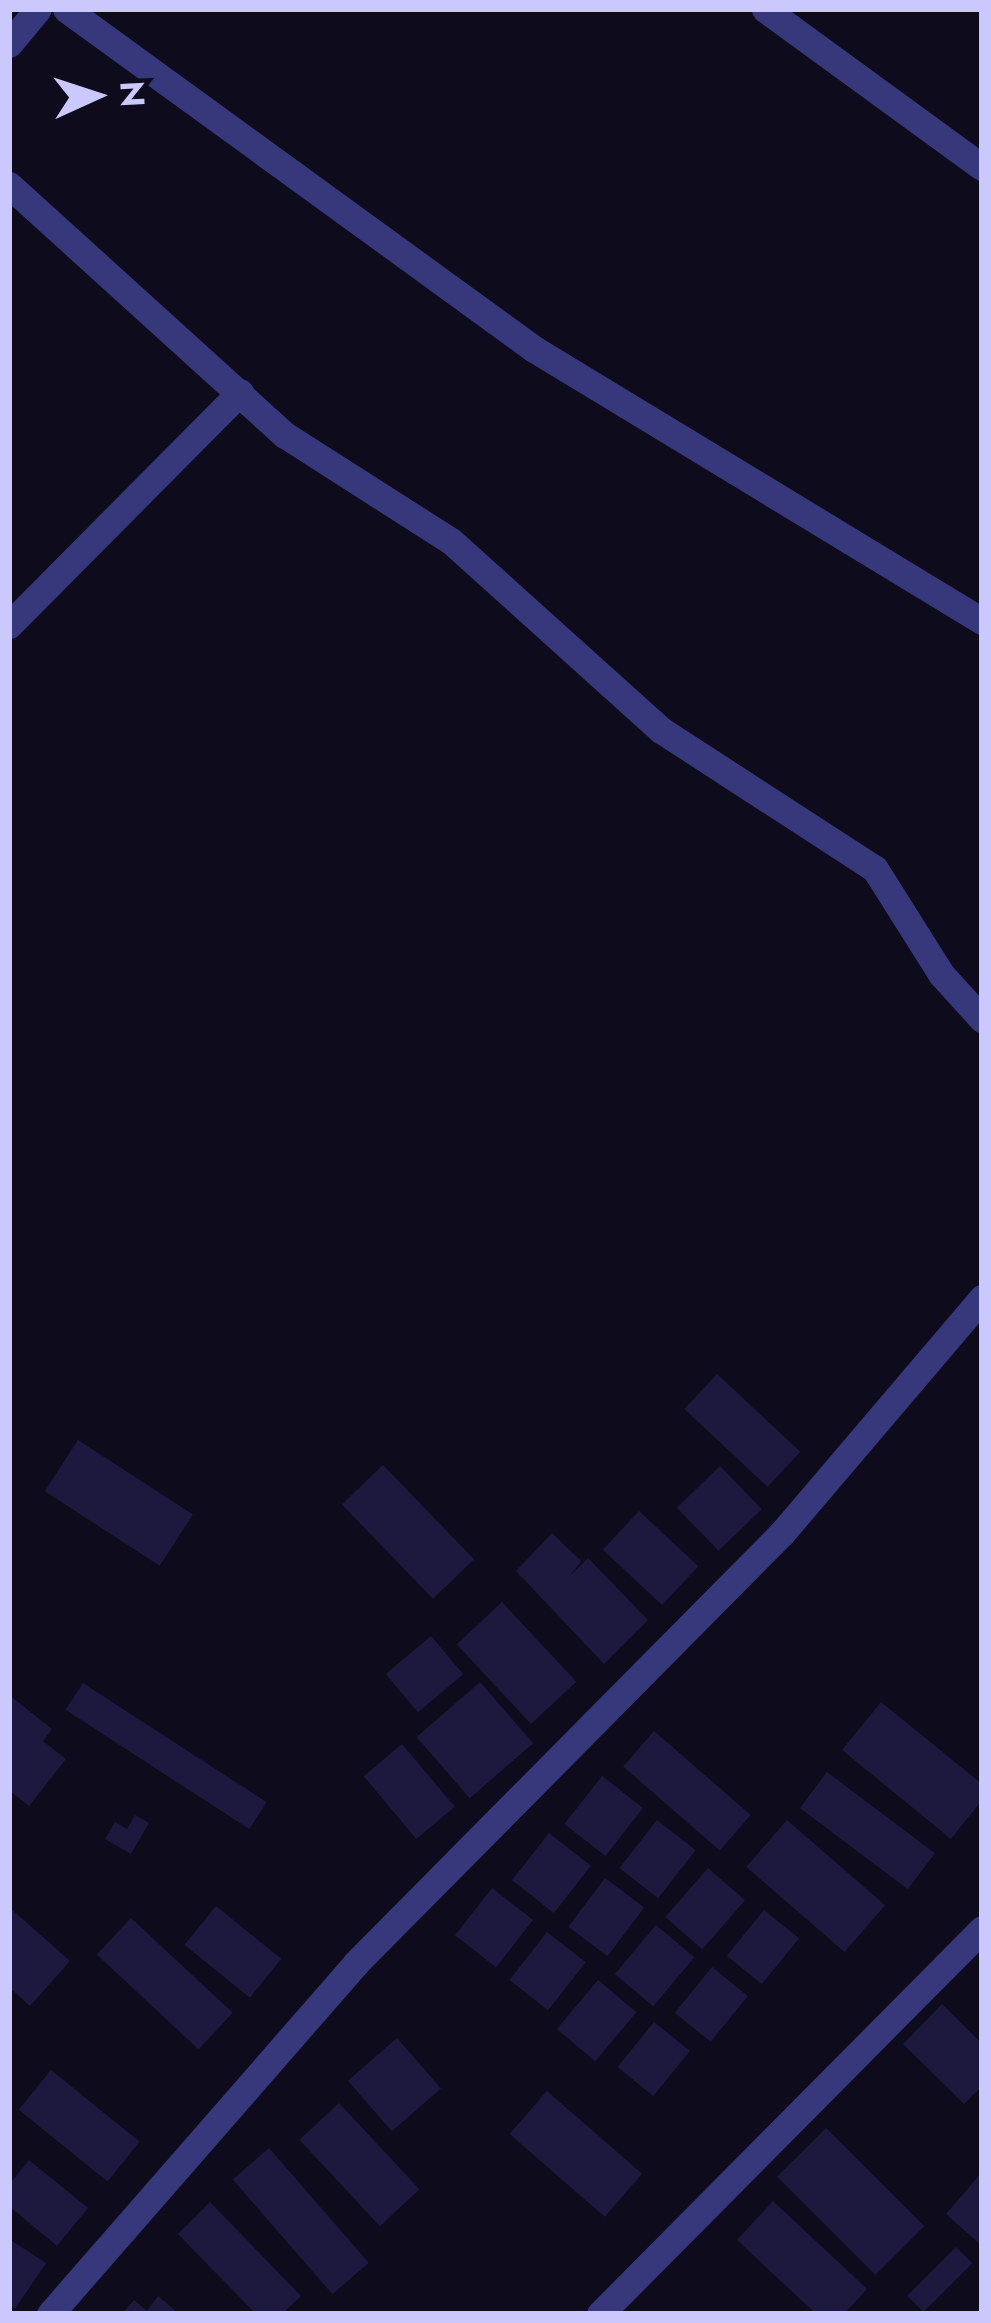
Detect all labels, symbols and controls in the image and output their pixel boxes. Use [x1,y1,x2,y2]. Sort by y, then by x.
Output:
north arrow [36,36,156,156]
text: N [108,80,157,108]

